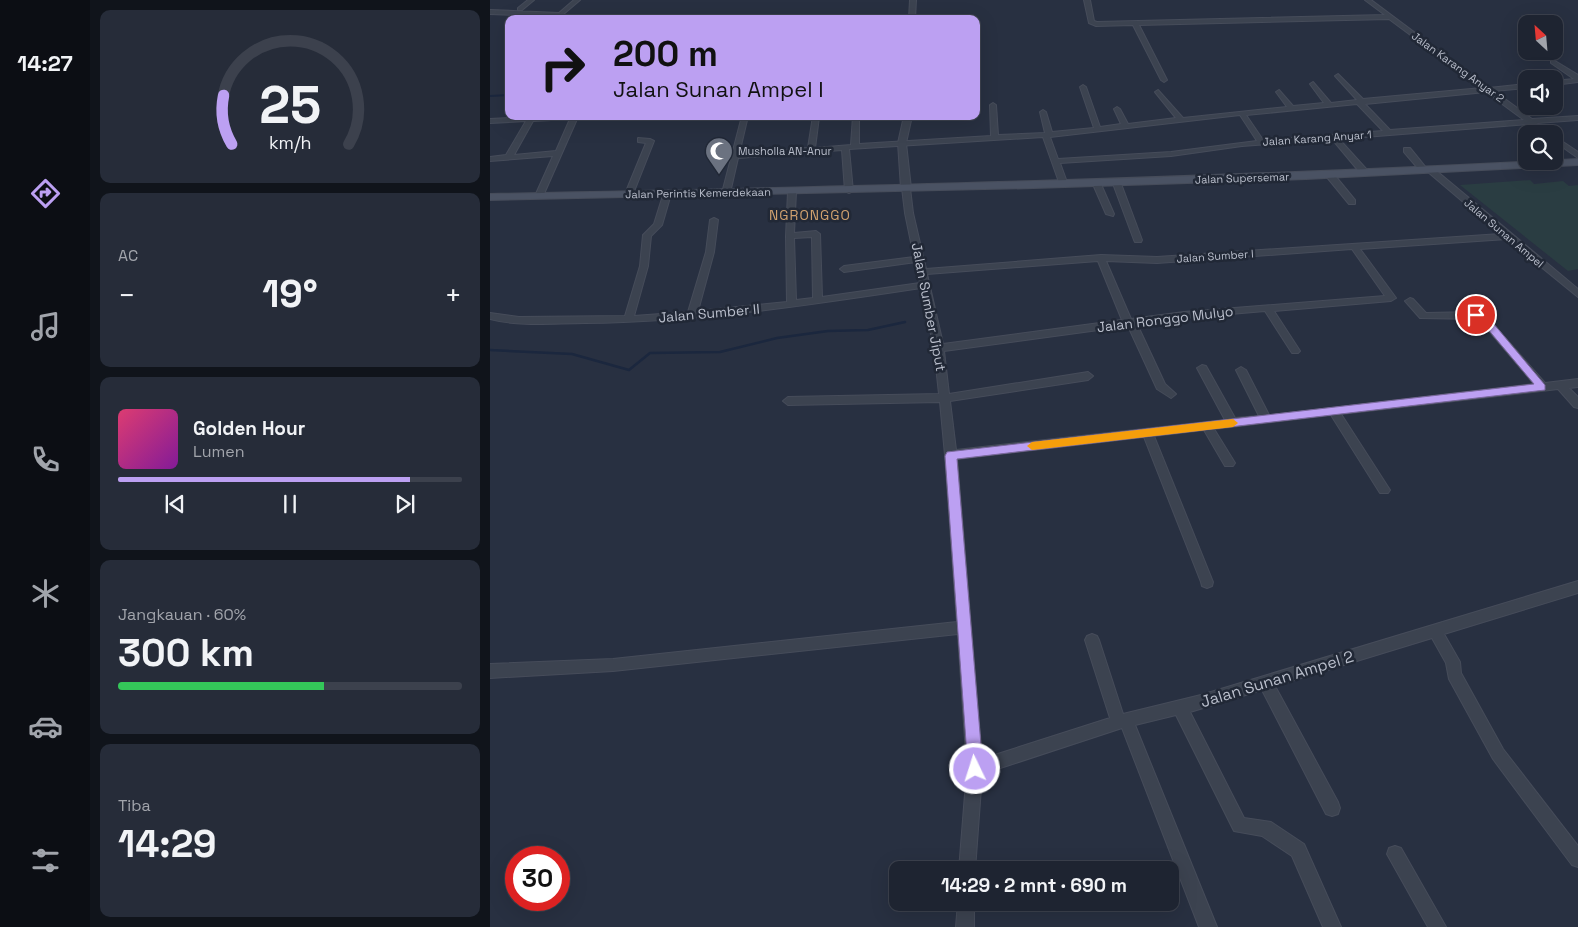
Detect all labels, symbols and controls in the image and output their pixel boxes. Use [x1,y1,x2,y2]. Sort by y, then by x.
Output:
north arrow [1518,15,1562,60]
map controls [1518,15,1563,170]
street label: Jalan Karang Anyar 2 [1409,29,1507,106]
text: 200 m [613,32,718,76]
icon: right [530,35,595,100]
text: 14:27 [17,49,73,77]
button: sound [1518,70,1563,115]
text: 25 [259,72,321,138]
text: Jalan Sunan Ampel I [613,75,824,103]
button: search [1518,125,1563,170]
street label: Jalan Karang Anyar 1 [1262,127,1372,149]
text: km/h [269,131,311,154]
mosque icon: Musholla AN-Anur [704,136,734,175]
place label: Musholla AN-Anur [738,144,832,158]
street label: Jalan Supersemar [1195,169,1289,187]
icon: directions [28,176,63,211]
street label: Jalan Perintis Kemerdekaan [625,185,771,201]
street label: Jalan Sunan Ampel [1461,196,1547,270]
district label: NGRONGGO [769,206,851,224]
street label: Jalan Sumber Jiput [908,241,950,373]
text: AC [118,245,138,266]
street label: Jalan Sumber I [1176,246,1254,266]
text: 19° [262,270,318,318]
text: − [118,277,135,313]
text: + [445,277,462,313]
pin [1455,294,1497,336]
street label: Jalan Sumber II [657,300,761,326]
icon: arrive [1462,301,1490,329]
street label: Jalan Ronggo Mulyo [1096,302,1234,336]
icon: music [28,309,63,344]
text: Golden Hour [193,416,305,441]
text: Lumen [193,441,245,462]
icon: phone [28,442,63,477]
icon: previous [161,490,189,518]
icon: pause [276,490,304,518]
icon: next [391,490,419,518]
icon: climate [28,576,63,611]
text: Jangkauan · 60% [118,604,246,625]
text: 300 km [118,629,254,677]
street label: Jalan Sunan Ampel 2 [1198,646,1356,712]
icon: car [28,709,63,744]
position arrow [948,742,1000,794]
text: Tiba [118,795,151,816]
text: 14:29 [118,820,217,868]
icon: filters [28,843,63,878]
speed limit sign: 30 [505,846,570,911]
text: 14:29 · 2 mnt · 690 m [941,873,1127,898]

